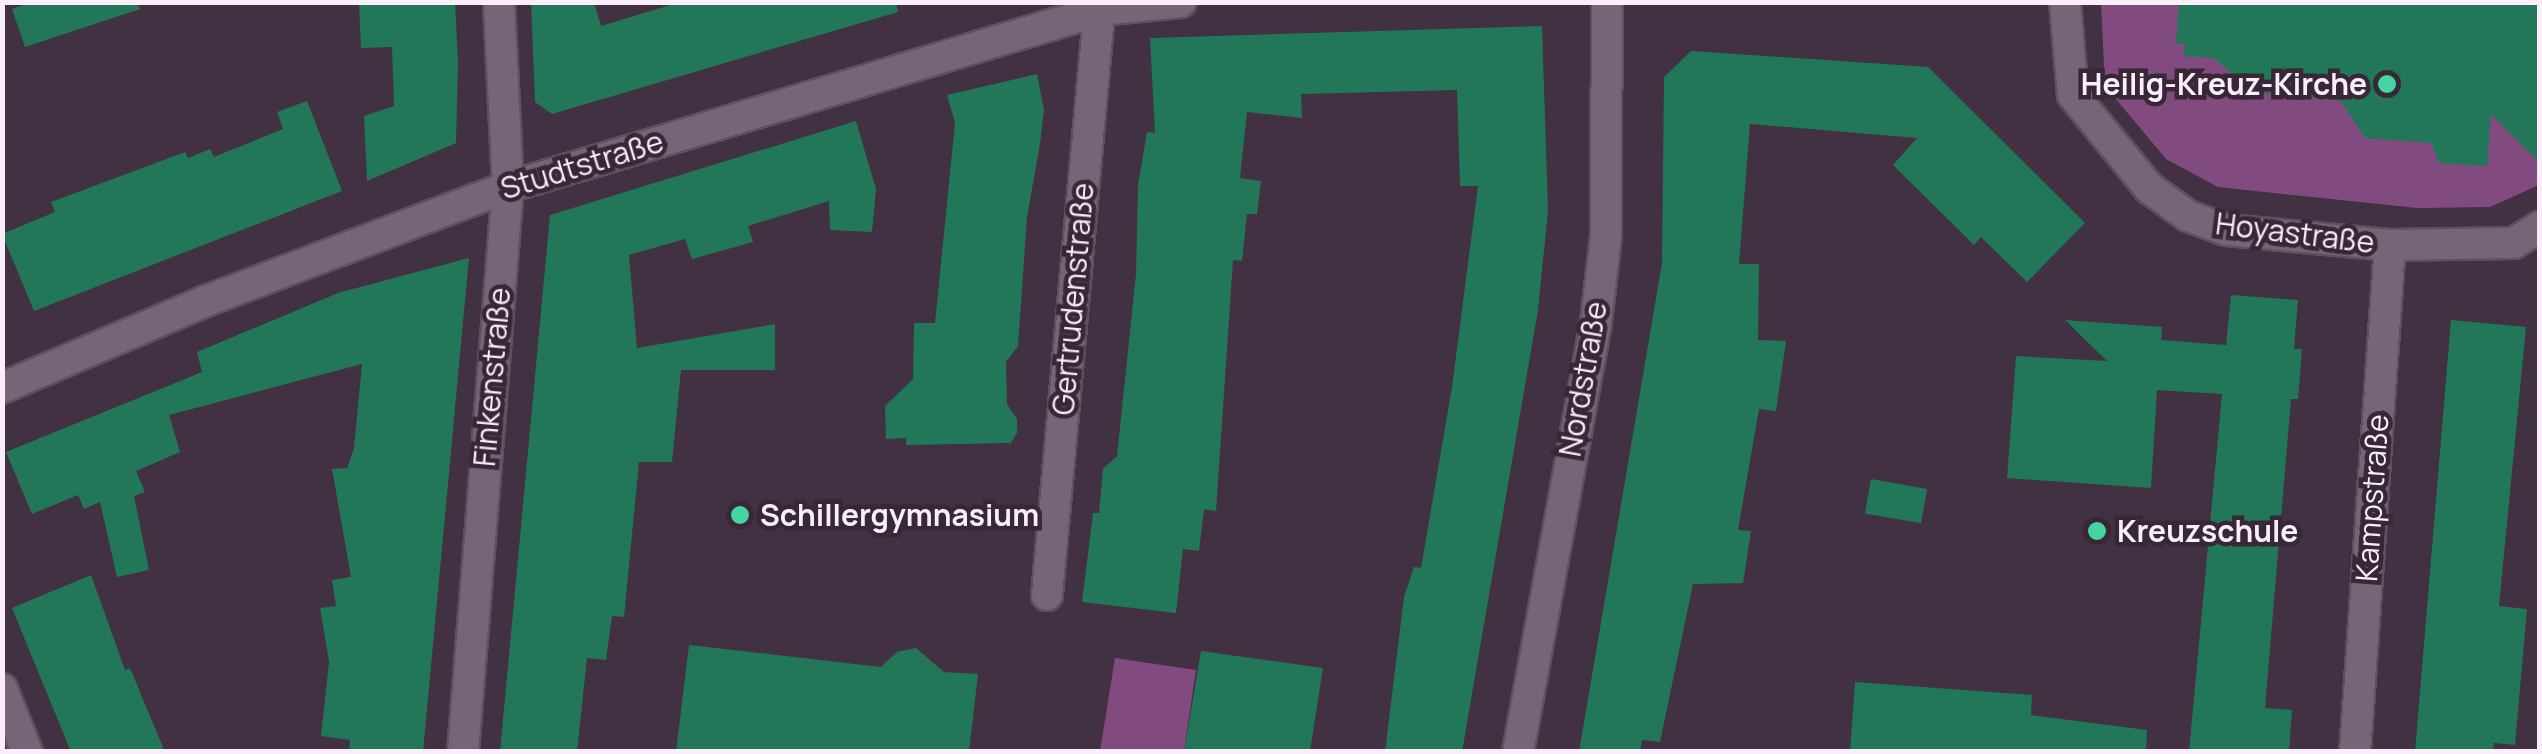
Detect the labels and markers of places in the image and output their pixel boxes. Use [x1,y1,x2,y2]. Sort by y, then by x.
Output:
place label: Heilig-Kreuz-Kirche [2081,66,2367,102]
marker: Heilig-Kreuz-Kirche [2376,73,2398,95]
place label: Schillergymnasium [760,497,1039,533]
marker: Schillergymnasium [729,504,751,526]
place label: Kreuzschule [2117,513,2298,549]
marker: Kreuzschule [2086,520,2108,542]

